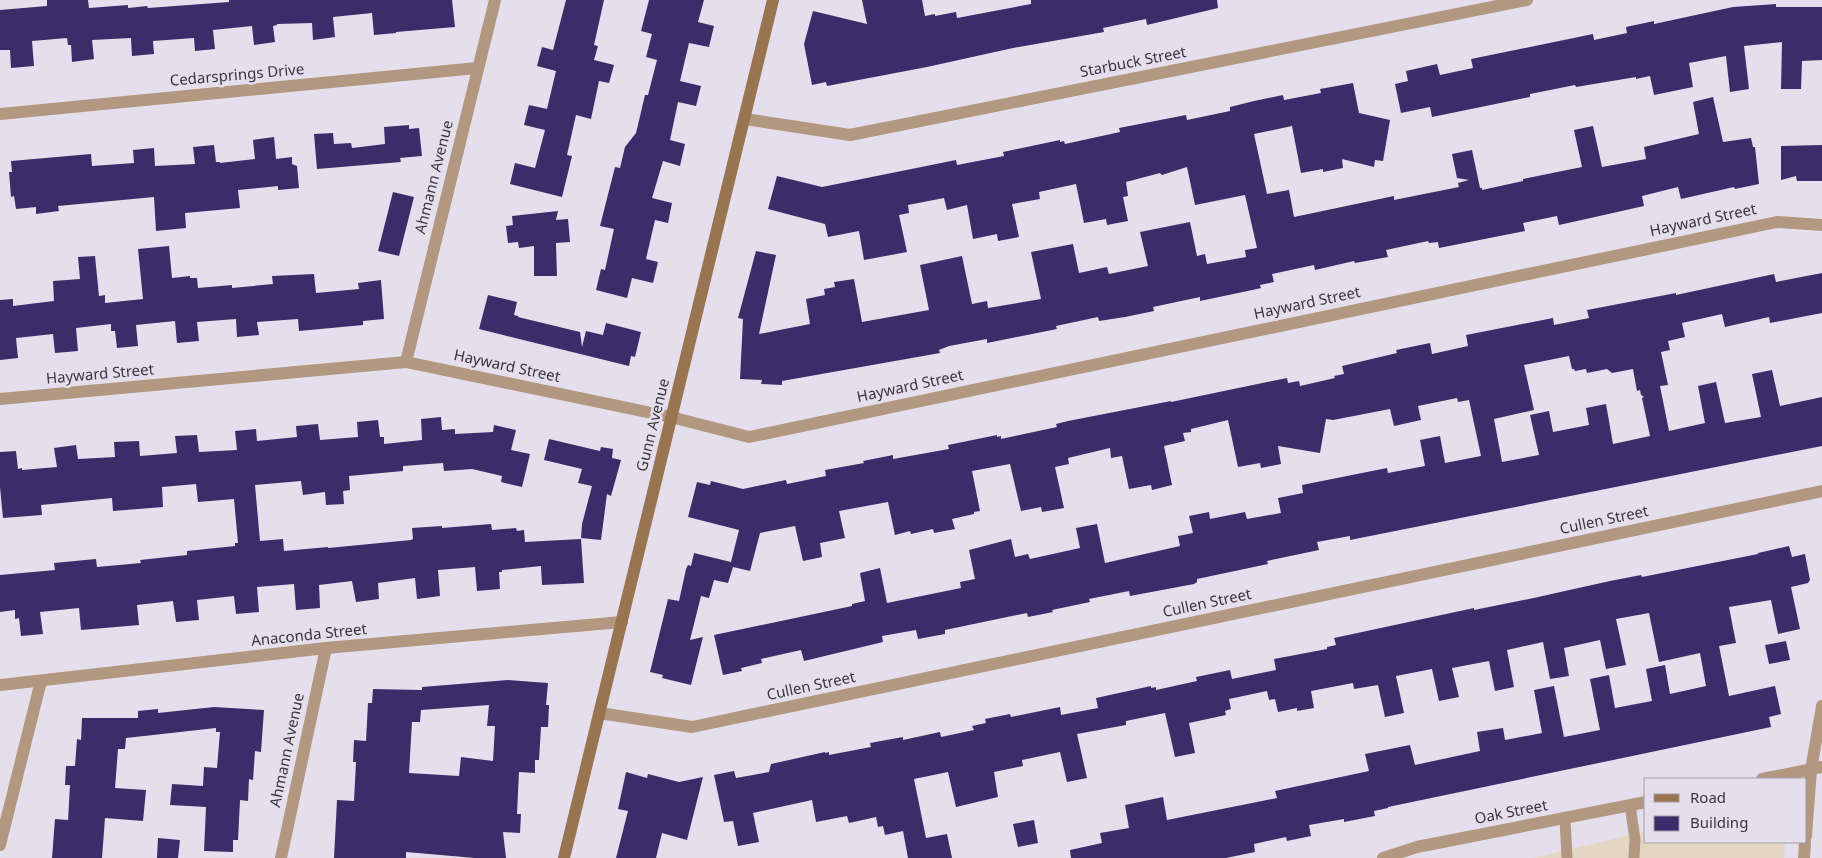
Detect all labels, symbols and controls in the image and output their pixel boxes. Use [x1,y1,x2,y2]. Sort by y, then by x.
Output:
street label: Starbuck Street [1078,41,1188,81]
street label: Cedarsprings Drive [169,58,305,90]
street label: Ahmann Avenue [409,118,457,236]
street label: Hayward Street [1648,198,1758,240]
street label: Hayward Street [1252,281,1362,323]
street label: Hayward Street [452,344,563,386]
street label: Hayward Street [45,358,155,388]
street label: Hayward Street [855,364,965,406]
street label: Gunn Avenue [631,376,673,473]
street label: Cullen Street [1558,500,1650,538]
street label: Cullen Street [1161,583,1253,621]
street label: Anaconda Street [250,618,368,650]
street label: Cullen Street [765,666,857,704]
street label: Ahmann Avenue [264,691,308,809]
legend [1644,778,1807,843]
text: Road [1690,787,1726,807]
street label: Oak Street [1473,794,1550,828]
text: Building [1690,812,1748,832]

